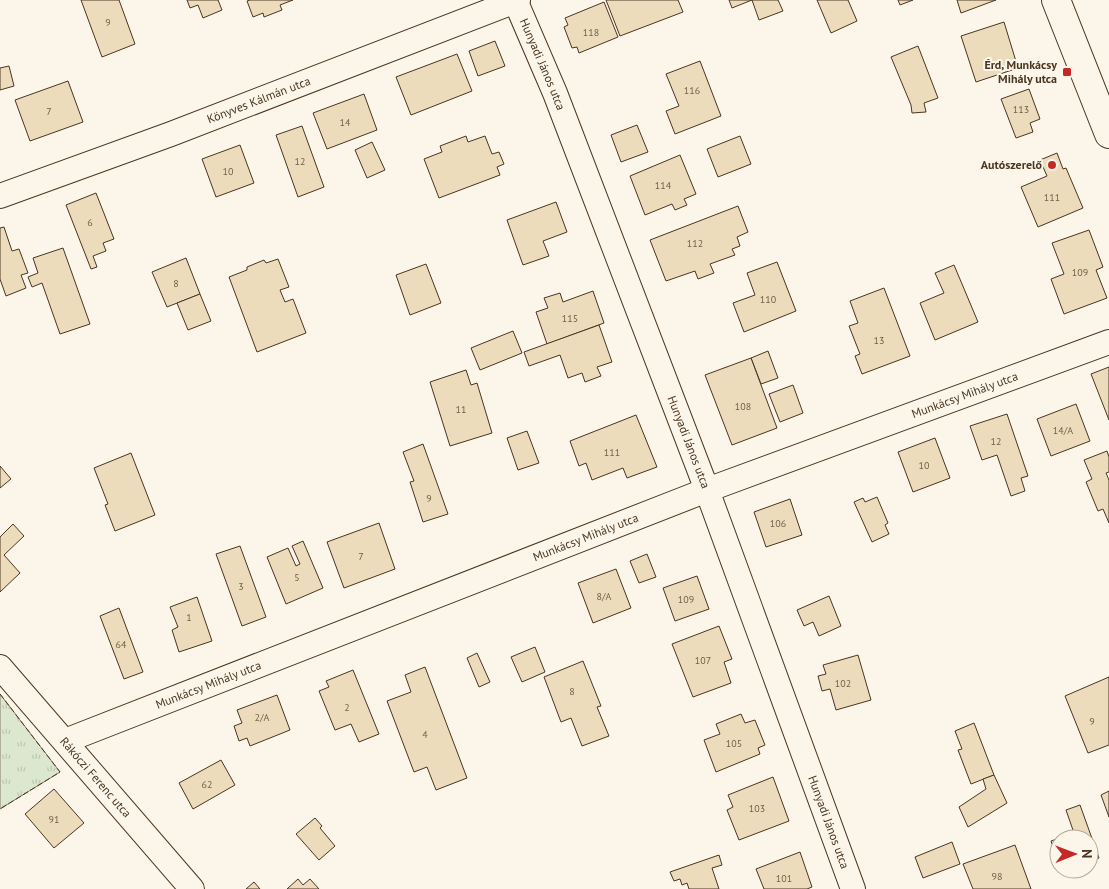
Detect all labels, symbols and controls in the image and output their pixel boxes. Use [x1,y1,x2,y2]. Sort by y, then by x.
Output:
house number: 9 [105,16,111,29]
street label: Hunyadi János utca [517,16,569,112]
house number: 118 [583,26,599,39]
place label: Érd, Munkácsy Mihály utca [984,57,1057,86]
marker: Érd, Munkácsy Mihály utca [1061,66,1073,78]
street label: Könyves Kálmán utca [205,73,312,126]
house number: 116 [684,84,700,97]
house number: 113 [1013,103,1029,116]
house number: 7 [46,105,52,118]
house number: 14 [340,116,351,129]
house number: 12 [295,155,305,168]
place label: Autószerelő [981,157,1043,172]
marker: Autószerelő [1046,159,1058,171]
house number: 10 [223,165,234,178]
house number: 114 [655,179,672,192]
house number: 111 [1044,191,1060,204]
house number: 6 [87,216,93,229]
house number: 112 [687,237,703,250]
house number: 109 [1072,266,1088,279]
house number: 8 [173,277,179,290]
house number: 110 [760,293,777,306]
house number: 115 [562,312,578,325]
house number: 13 [874,334,884,347]
street label: Munkácsy Mihály utca [909,368,1020,421]
street label: Hunyadi János utca [665,393,714,490]
house number: 108 [735,400,751,413]
house number: 11 [456,403,466,416]
house number: 14/A [1053,424,1073,437]
house number: 12 [991,435,1001,448]
house number: 111 [604,446,620,459]
house number: 10 [919,459,930,472]
house number: 9 [426,492,432,505]
street label: Munkácsy Mihály utca [531,510,640,564]
house number: 106 [770,517,786,530]
house number: 7 [358,550,364,563]
house number: 5 [294,571,300,584]
house number: 3 [238,580,244,593]
house number: 8/A [597,590,612,603]
house number: 109 [678,593,694,606]
house number: 1 [186,611,192,624]
house number: 64 [116,638,127,651]
house number: 107 [695,654,711,667]
street label: Munkácsy Mihály utca [153,657,263,712]
house number: 102 [835,677,851,690]
house number: 8 [569,685,575,698]
house number: 2 [344,701,350,714]
house number: 2/A [255,711,270,724]
house number: 9 [1089,715,1095,728]
house number: 4 [422,728,428,741]
street label: Rákóczi Ferenc utca [57,734,135,820]
house number: 105 [726,737,742,750]
street label: Hunyadi János utca [805,773,853,871]
house number: 62 [202,778,212,791]
house number: 103 [749,802,765,815]
house number: 91 [49,813,59,826]
north arrow [1049,829,1099,879]
text: N [1078,849,1096,859]
house number: 98 [992,870,1002,883]
house number: 101 [776,872,792,885]

